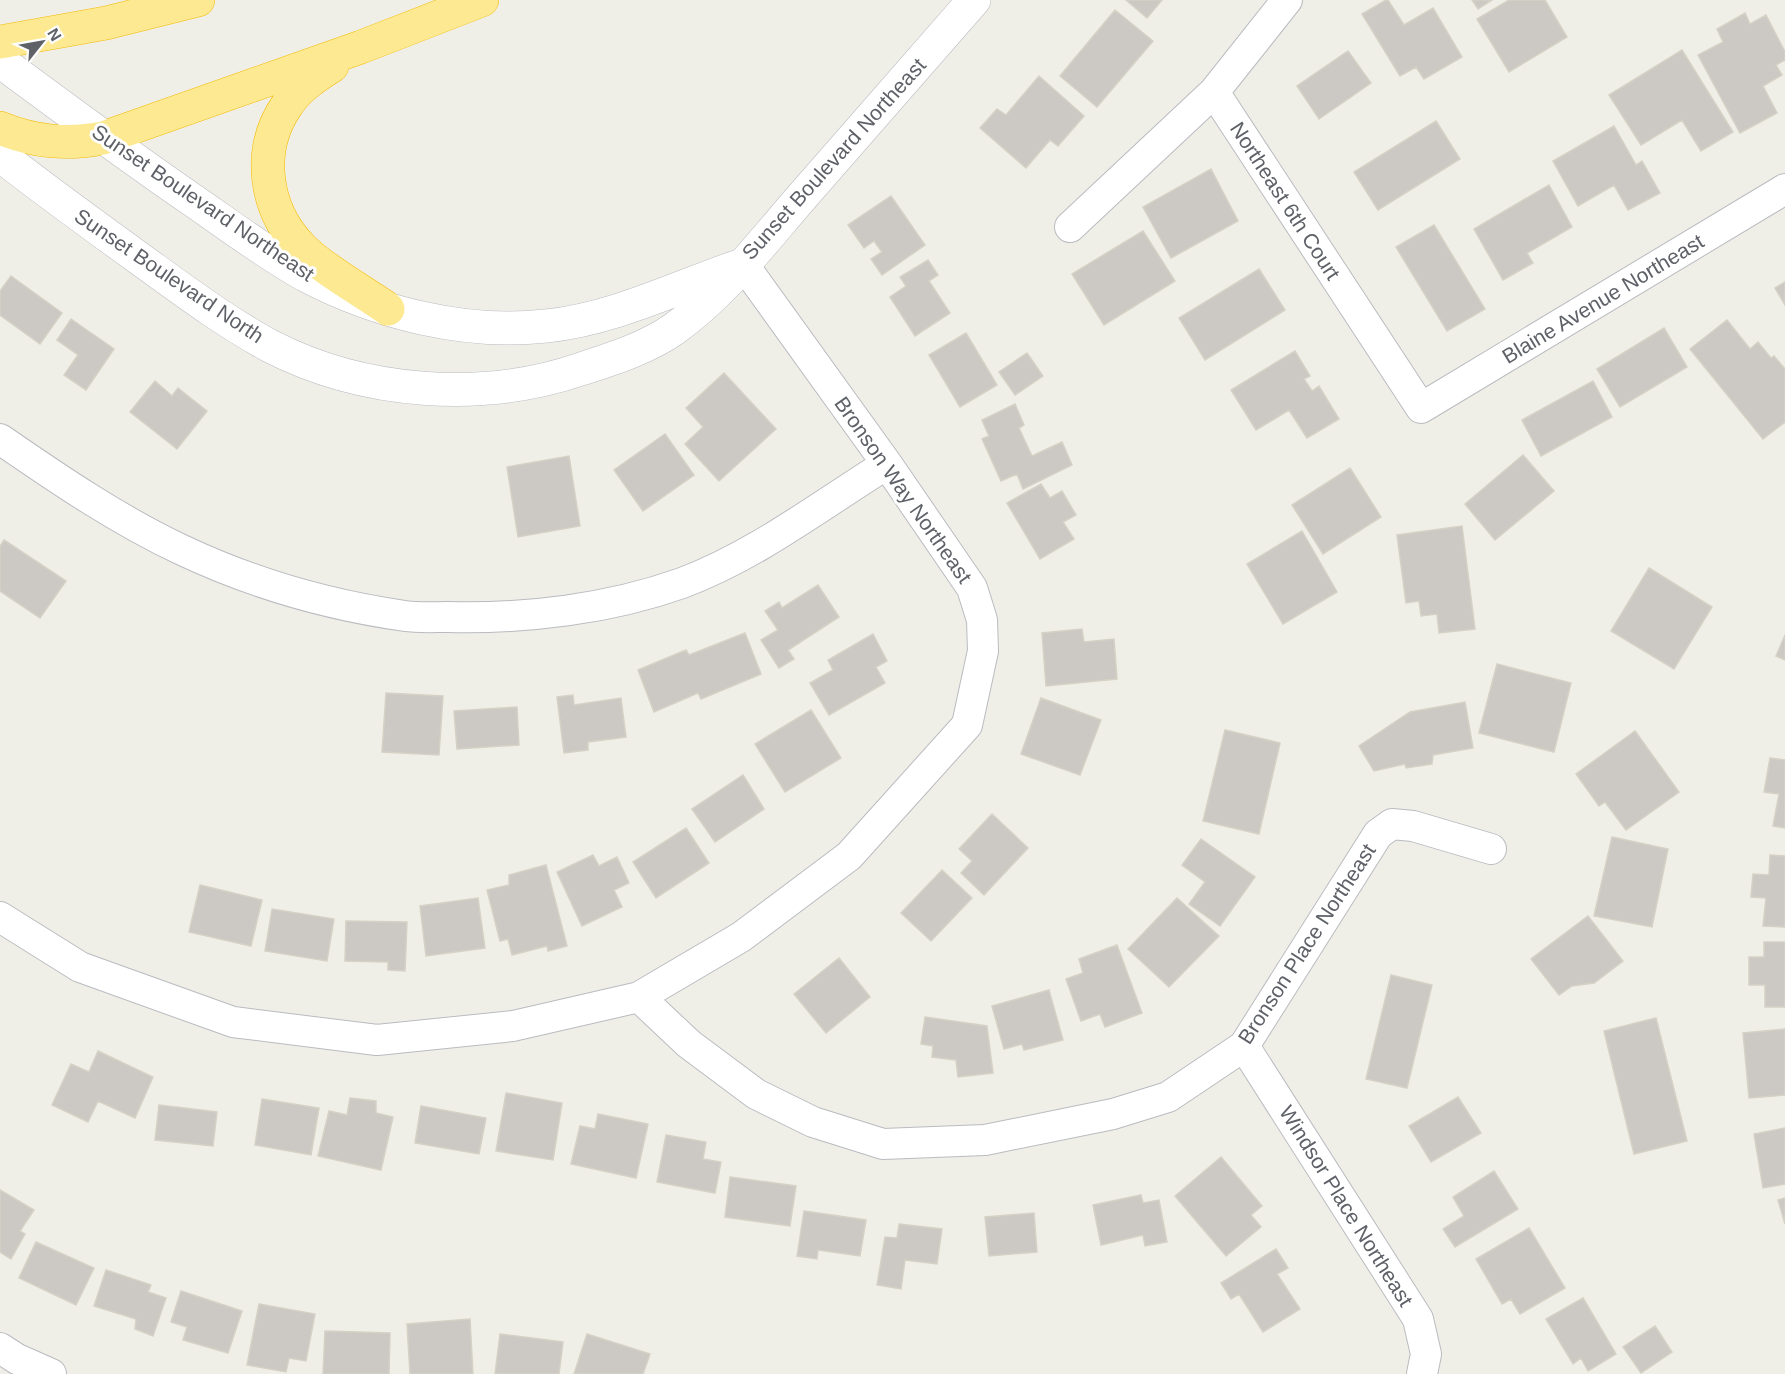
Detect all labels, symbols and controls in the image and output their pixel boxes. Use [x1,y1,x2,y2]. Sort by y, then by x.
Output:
north arrow [12,12,72,72]
text: N [44,25,65,44]
street label: Sunset Boulevard Northeast [737,53,930,264]
street label: Northeast 6th Court [1226,118,1345,284]
street label: Sunset Boulevard Northeast [87,119,319,287]
street label: Sunset Boulevard North [70,203,268,349]
street label: Blaine Avenue Northeast [1498,229,1708,368]
street label: Bronson Way Northeast [830,392,977,587]
street label: Bronson Place Northeast [1233,839,1380,1048]
street label: Windsor Place Northeast [1275,1101,1418,1310]

